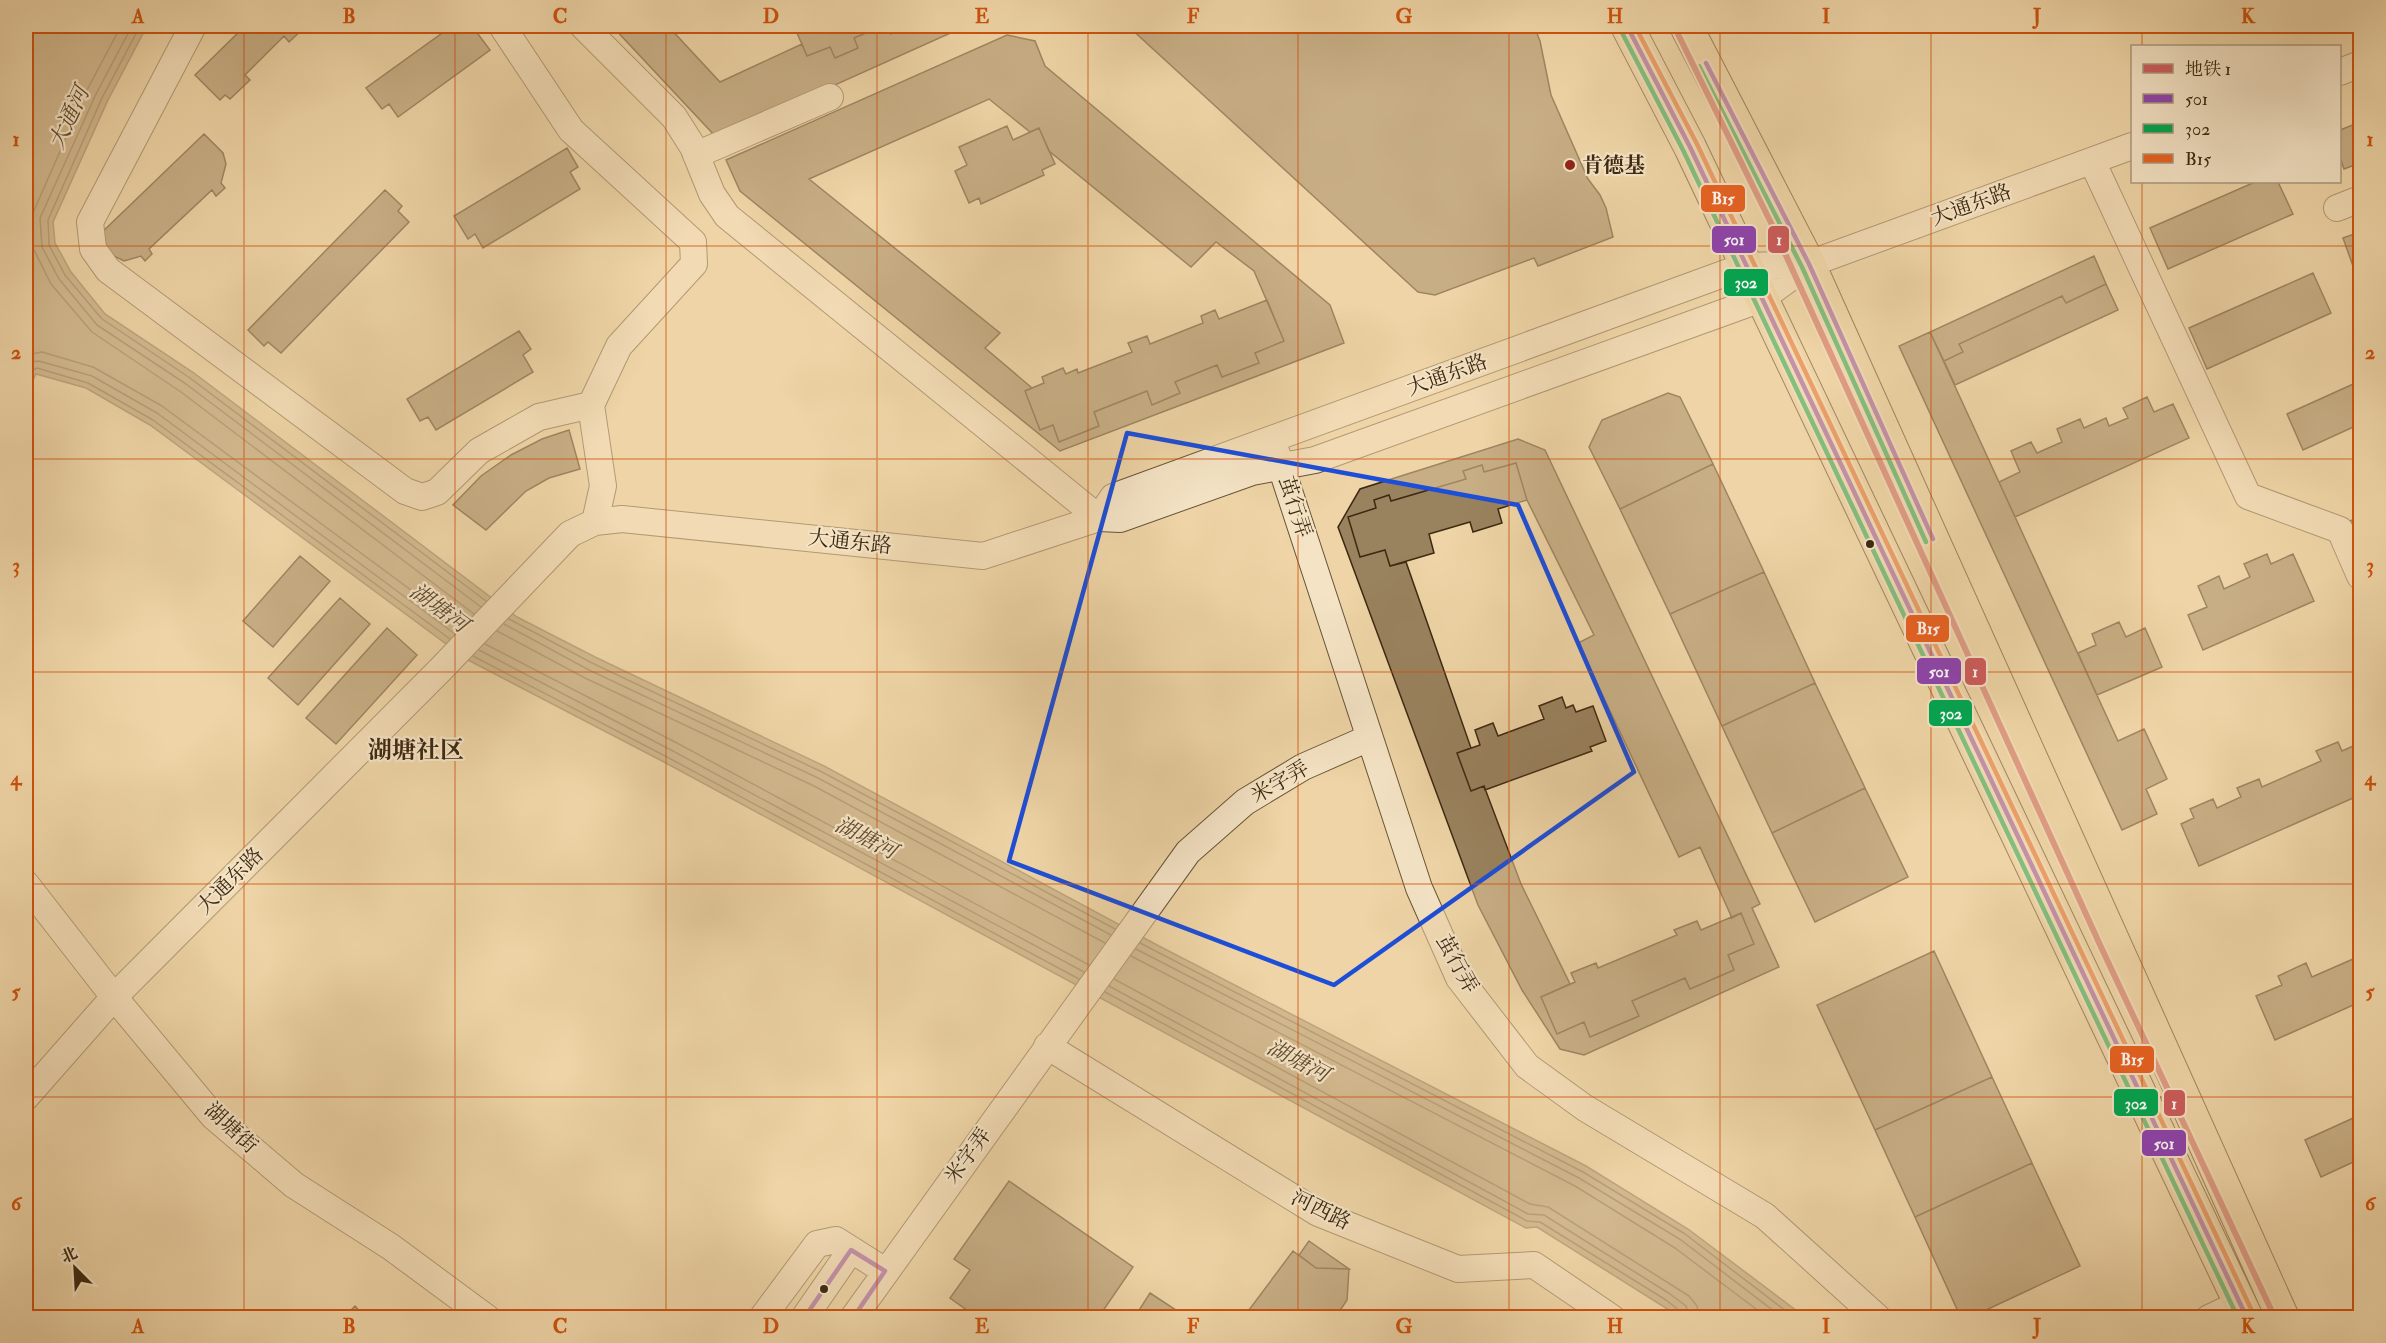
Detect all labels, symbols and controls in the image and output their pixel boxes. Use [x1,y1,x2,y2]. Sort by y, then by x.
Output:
text: A [131,4,145,29]
text: B [342,4,356,29]
text: C [553,4,567,29]
text: D [763,4,779,29]
text: E [975,4,990,29]
text: F [1187,4,1200,29]
text: G [1396,4,1413,29]
text: H [1607,4,1623,29]
text: I [1822,4,1830,29]
text: J [2032,4,2041,29]
text: K [2241,4,2256,29]
legend [2131,45,2341,183]
text: 地铁 1 [2185,58,2231,81]
water label: 大通河 [42,79,97,154]
text: 501 [2185,88,2208,111]
text: 302 [2185,118,2210,141]
text: 1 [12,127,20,152]
text: 1 [2366,127,2374,152]
text: B15 [2185,148,2211,171]
place label: 肯德基 [1582,152,1645,179]
marker: 肯德基 [1563,158,1577,172]
street label: 大通东路 [1927,178,2015,232]
line badge: B15 [1700,184,1746,213]
text: B15 [1711,189,1736,209]
line badge: 501 [1711,225,1757,254]
line badge: 1 [1767,225,1790,254]
text: 501 [1724,230,1745,250]
text: 1 [1776,230,1782,250]
line badge: 302 [1723,268,1769,297]
text: 302 [1735,273,1757,293]
text: 2 [11,340,21,365]
text: 2 [2365,340,2375,365]
street label: 大通东路 [1403,348,1491,402]
street label: 茧行弄 [1272,473,1318,541]
street label: 大通东路 [807,524,893,560]
unlabelled marker [1864,538,1876,550]
text: 3 [12,553,20,578]
text: 3 [2366,553,2374,578]
water label: 湖塘河 [404,577,477,641]
line badge: B15 [1905,614,1950,643]
text: B15 [1916,619,1941,639]
line badge: 501 [1916,657,1962,685]
line badge: 1 [1964,657,1987,686]
text: 501 [1929,662,1950,682]
text: 1 [1972,662,1978,682]
line badge: 302 [1928,699,1973,727]
text: 302 [1940,704,1962,724]
district label: 湖塘社区 [368,735,464,766]
street label: 米字弄 [1246,755,1314,809]
text: 4 [10,766,23,791]
text: 4 [2364,766,2377,791]
water label: 湖塘河 [830,811,905,867]
street label: 大通东路 [191,842,269,920]
street label: 茧行弄 [1430,930,1484,998]
text: 5 [12,979,22,1004]
text: 5 [2366,979,2376,1004]
water label: 湖塘河 [1262,1033,1337,1091]
line badge: B15 [2109,1045,2155,1074]
text: B15 [2120,1050,2145,1070]
line badge: 302 [2113,1088,2159,1117]
line badge: 1 [2163,1089,2186,1117]
text: 302 [2125,1094,2147,1114]
text: 1 [2171,1094,2177,1114]
street label: 湖塘街 [199,1097,263,1159]
street label: 米字弄 [939,1123,997,1189]
line badge: 501 [2141,1129,2187,1157]
text: 501 [2154,1134,2175,1154]
street label: 河西路 [1287,1184,1355,1236]
text: 6 [11,1191,23,1216]
text: 6 [2365,1191,2377,1216]
north arrow [45,1238,105,1298]
text: 北 [58,1243,81,1268]
unlabelled marker [818,1283,830,1295]
text: A [131,1314,145,1339]
text: B [342,1314,356,1339]
text: C [553,1314,567,1339]
text: D [763,1314,779,1339]
text: E [975,1314,990,1339]
text: F [1187,1314,1200,1339]
text: G [1396,1314,1413,1339]
text: H [1607,1314,1623,1339]
text: I [1822,1314,1830,1339]
text: J [2032,1314,2041,1339]
text: K [2241,1314,2256,1339]

